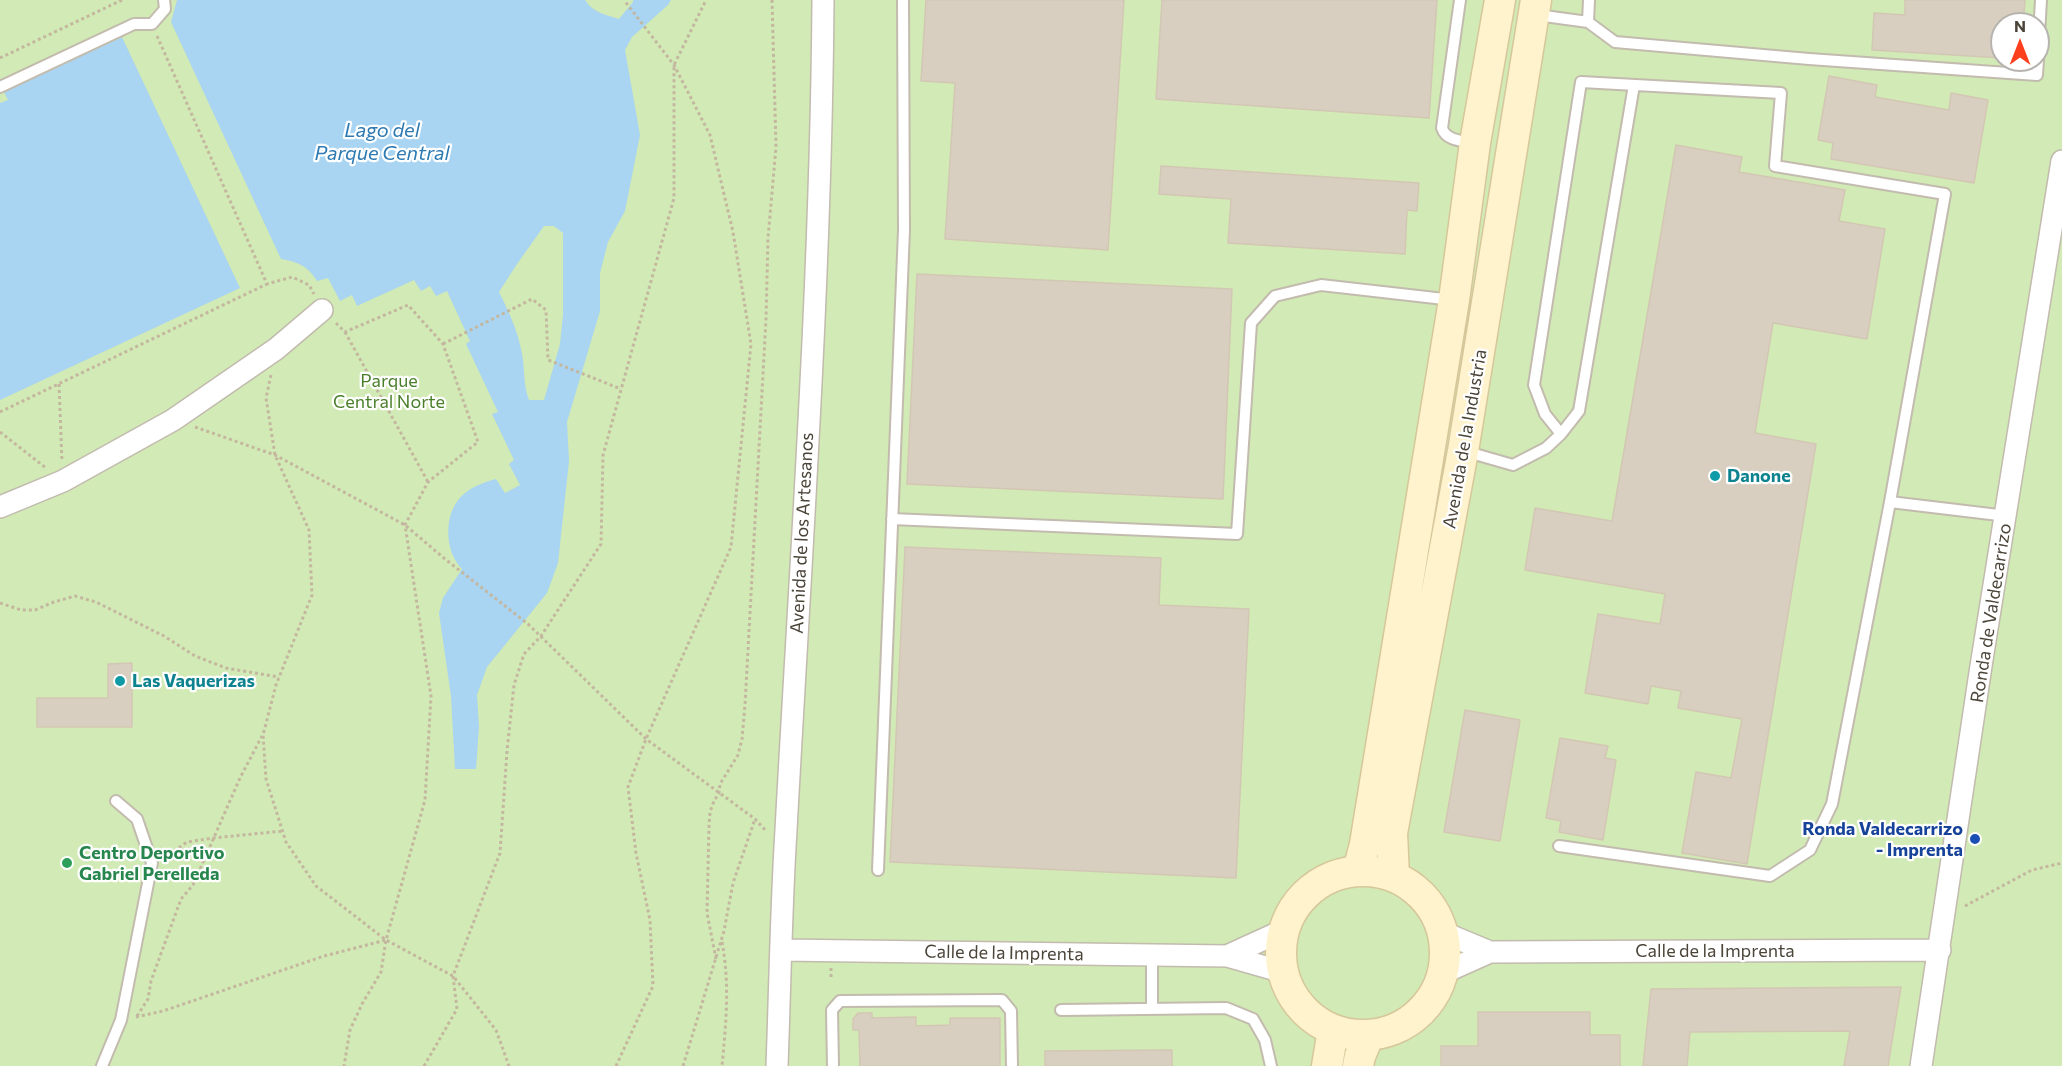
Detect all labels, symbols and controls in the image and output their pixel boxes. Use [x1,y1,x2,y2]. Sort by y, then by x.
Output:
north arrow [1990,12,2050,72]
text: N [2014,16,2026,35]
water label: Lago del Parque Central [314,118,450,165]
street label: Avenida de la Industria [1439,348,1491,530]
park label: Parque Central Norte [333,370,445,412]
street label: Avenida de los Artesanos [786,432,818,634]
place label: Danone [1727,465,1791,487]
marker: Danone [1708,469,1722,483]
street label: Ronda de Valdecarrizo [1966,522,2016,704]
place label: Las Vaquerizas [132,670,255,692]
marker: Las Vaquerizas [113,674,127,688]
place label: Ronda Valdecarrizo - Imprenta [1802,818,1963,860]
marker: Ronda Valdecarrizo - Imprenta [1968,832,1982,846]
place label: Centro Deportivo Gabriel Perelleda [79,842,224,884]
marker: Centro Deportivo Gabriel Perelleda [60,856,74,870]
street label: Calle de la Imprenta [1635,940,1795,962]
street label: Calle de la Imprenta [924,941,1084,965]

